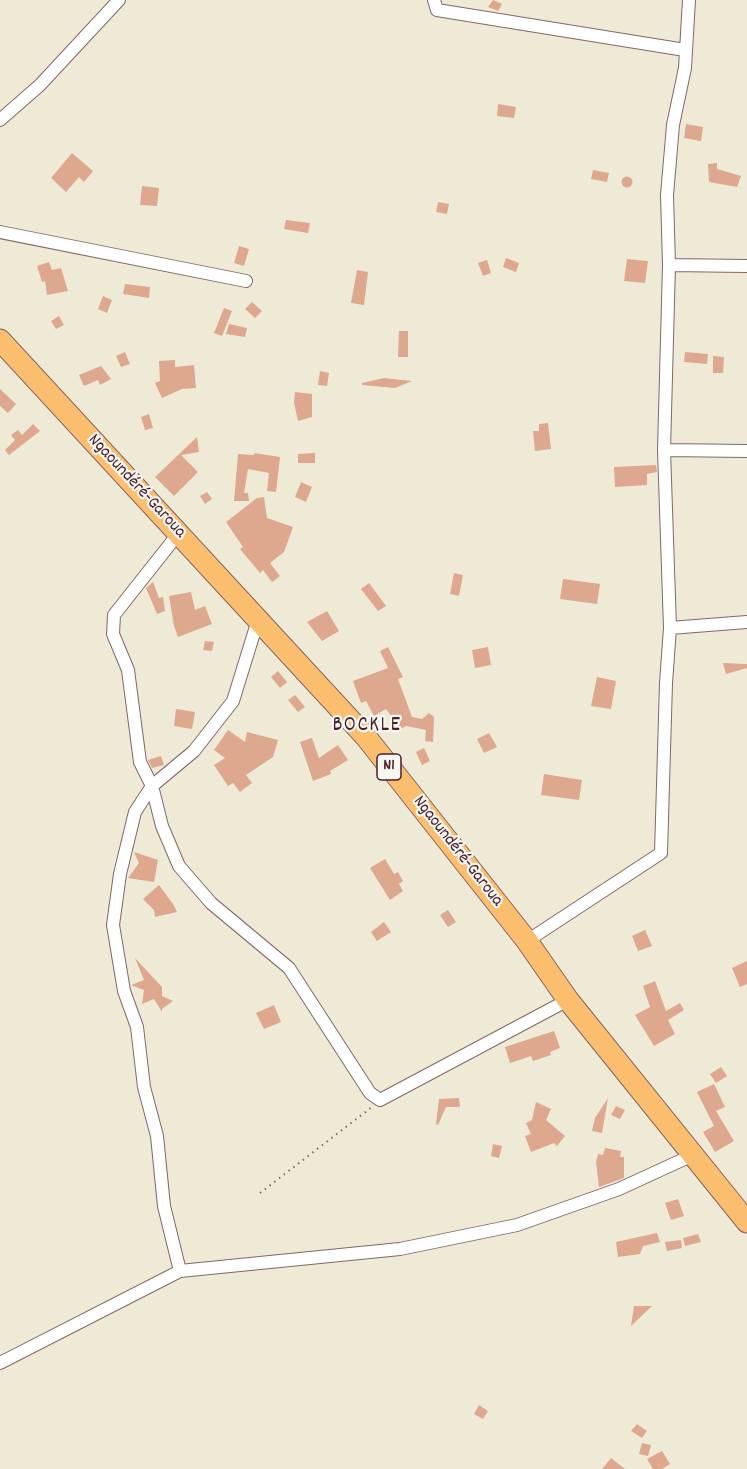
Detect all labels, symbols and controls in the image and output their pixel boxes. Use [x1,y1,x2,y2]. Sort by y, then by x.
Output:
street label: Ngaoundéré-Garoua [82,430,190,544]
district label: BOCKLE [332,714,402,740]
road number: N1 [377,754,401,780]
street label: Ngaoundéré-Garoua [407,792,507,912]

